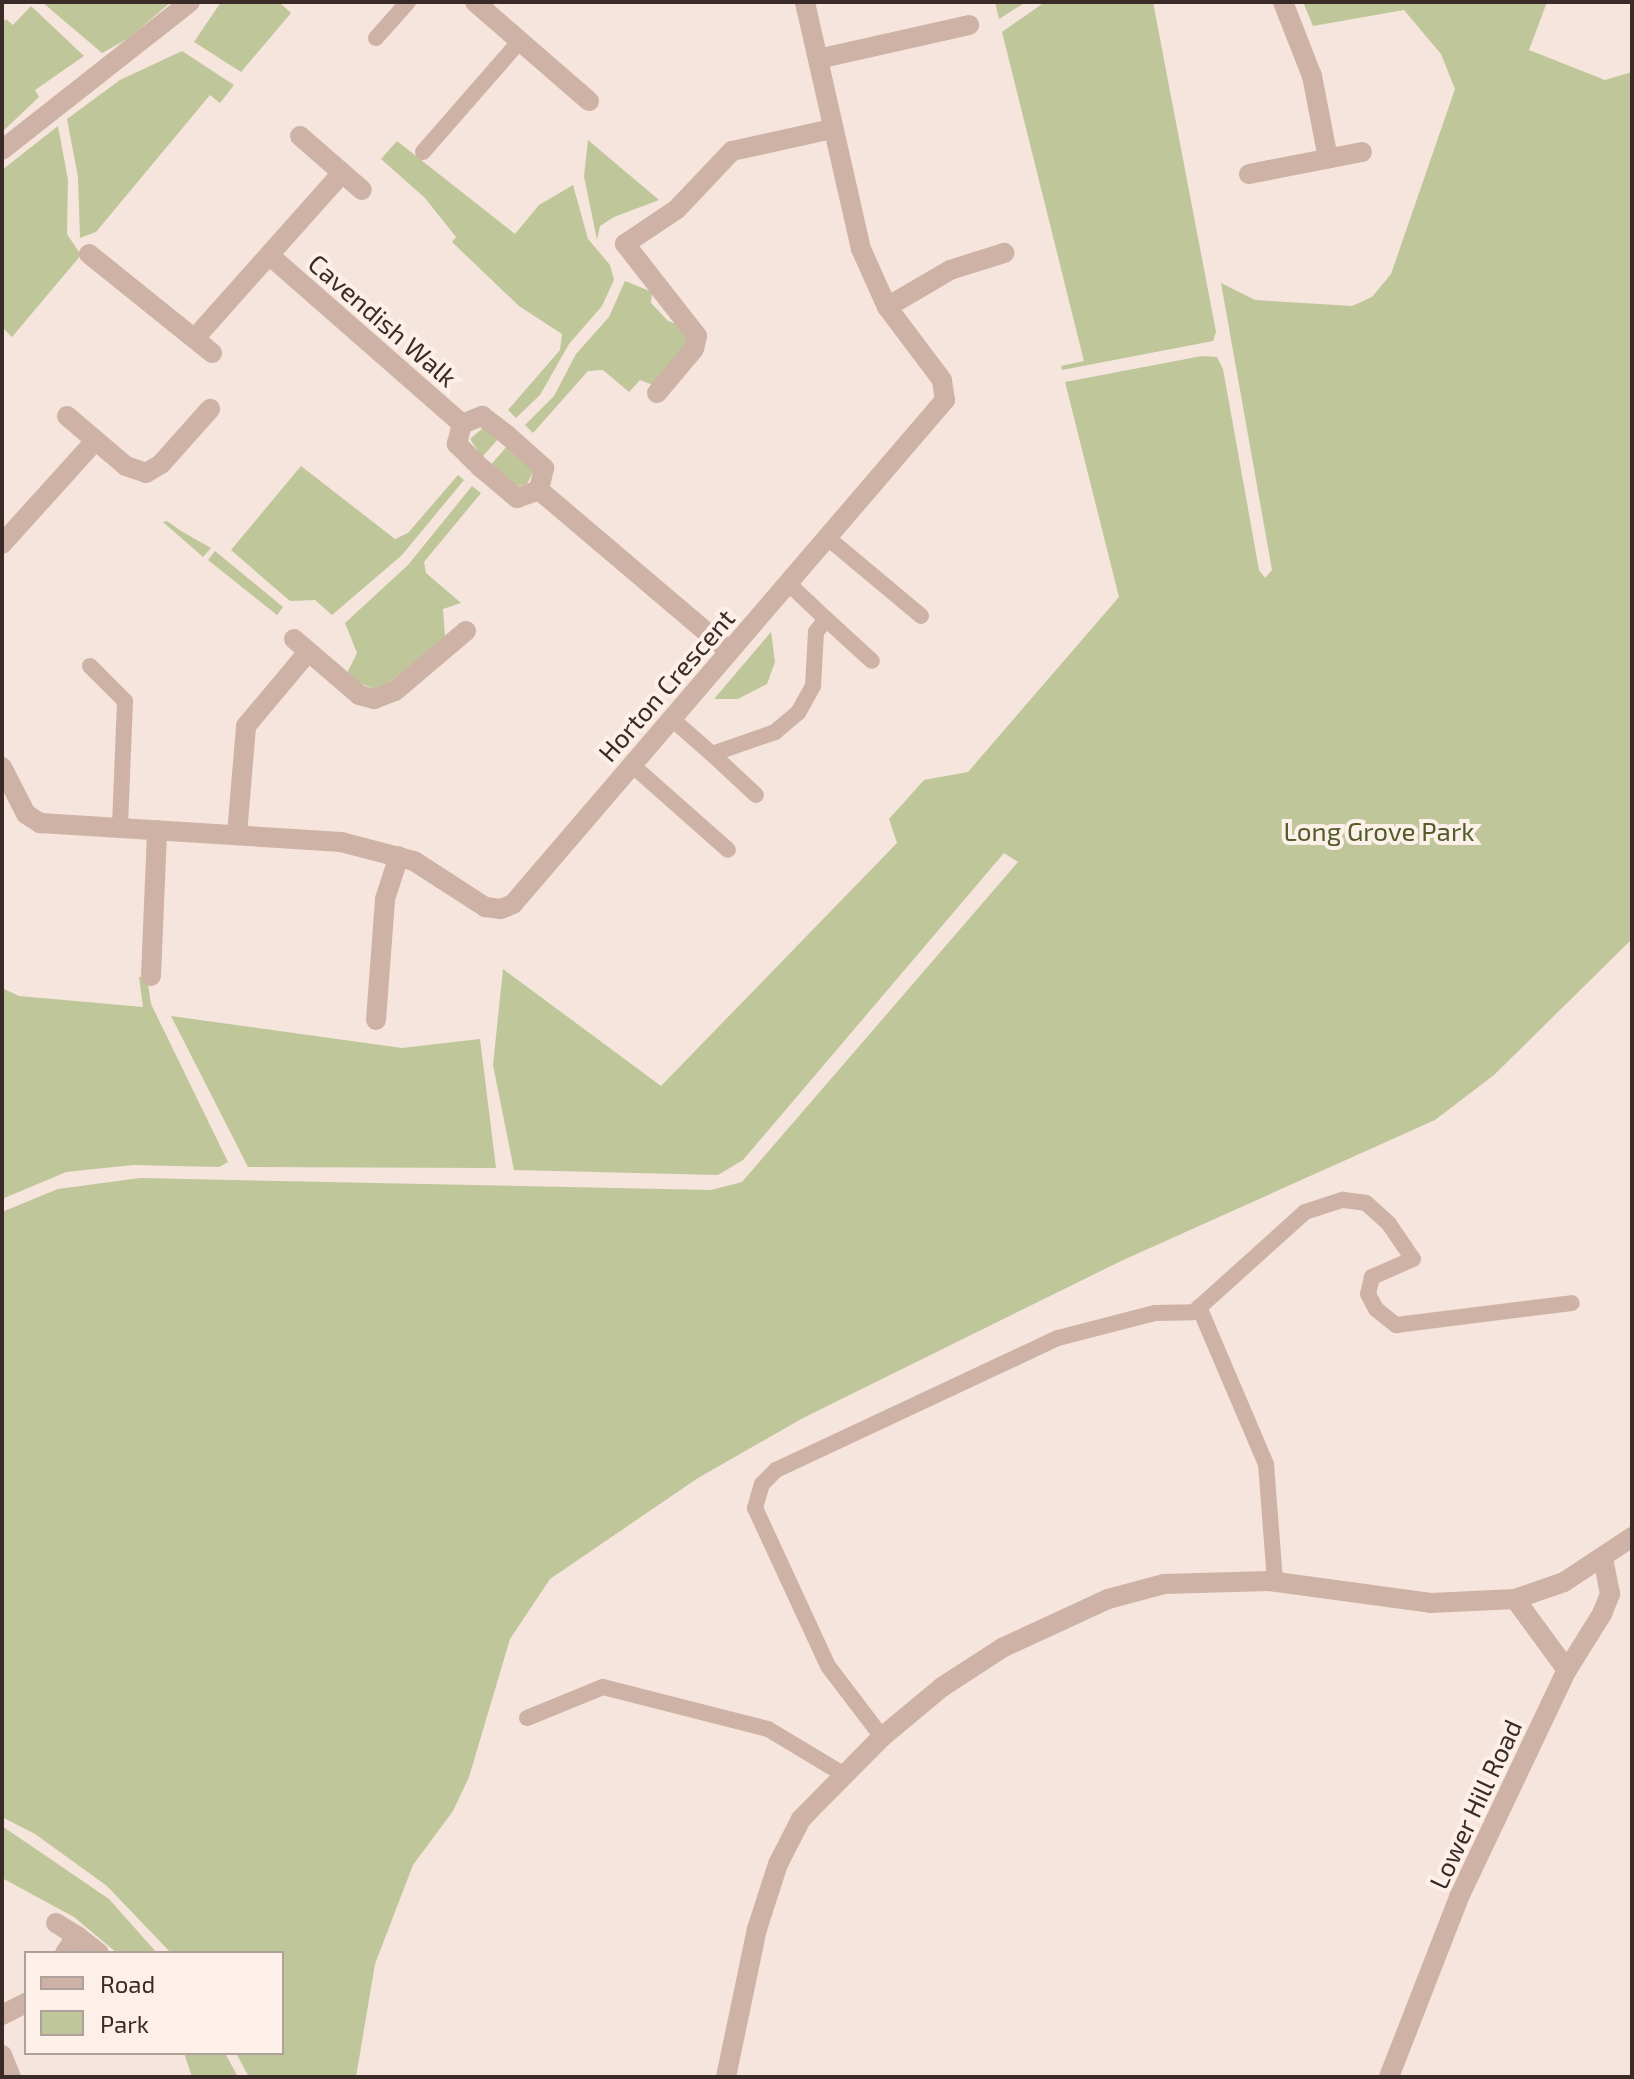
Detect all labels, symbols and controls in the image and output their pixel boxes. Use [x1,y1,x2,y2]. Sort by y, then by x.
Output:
street label: Cavendish Walk [302,247,464,393]
street label: Horton Crescent [591,602,741,768]
park label: Long Grove Park [1283,815,1475,847]
street label: Lower Hill Road [1422,1714,1528,1894]
legend [24,1951,284,2055]
text: Road [100,1969,155,1998]
text: Park [100,2009,149,2038]

